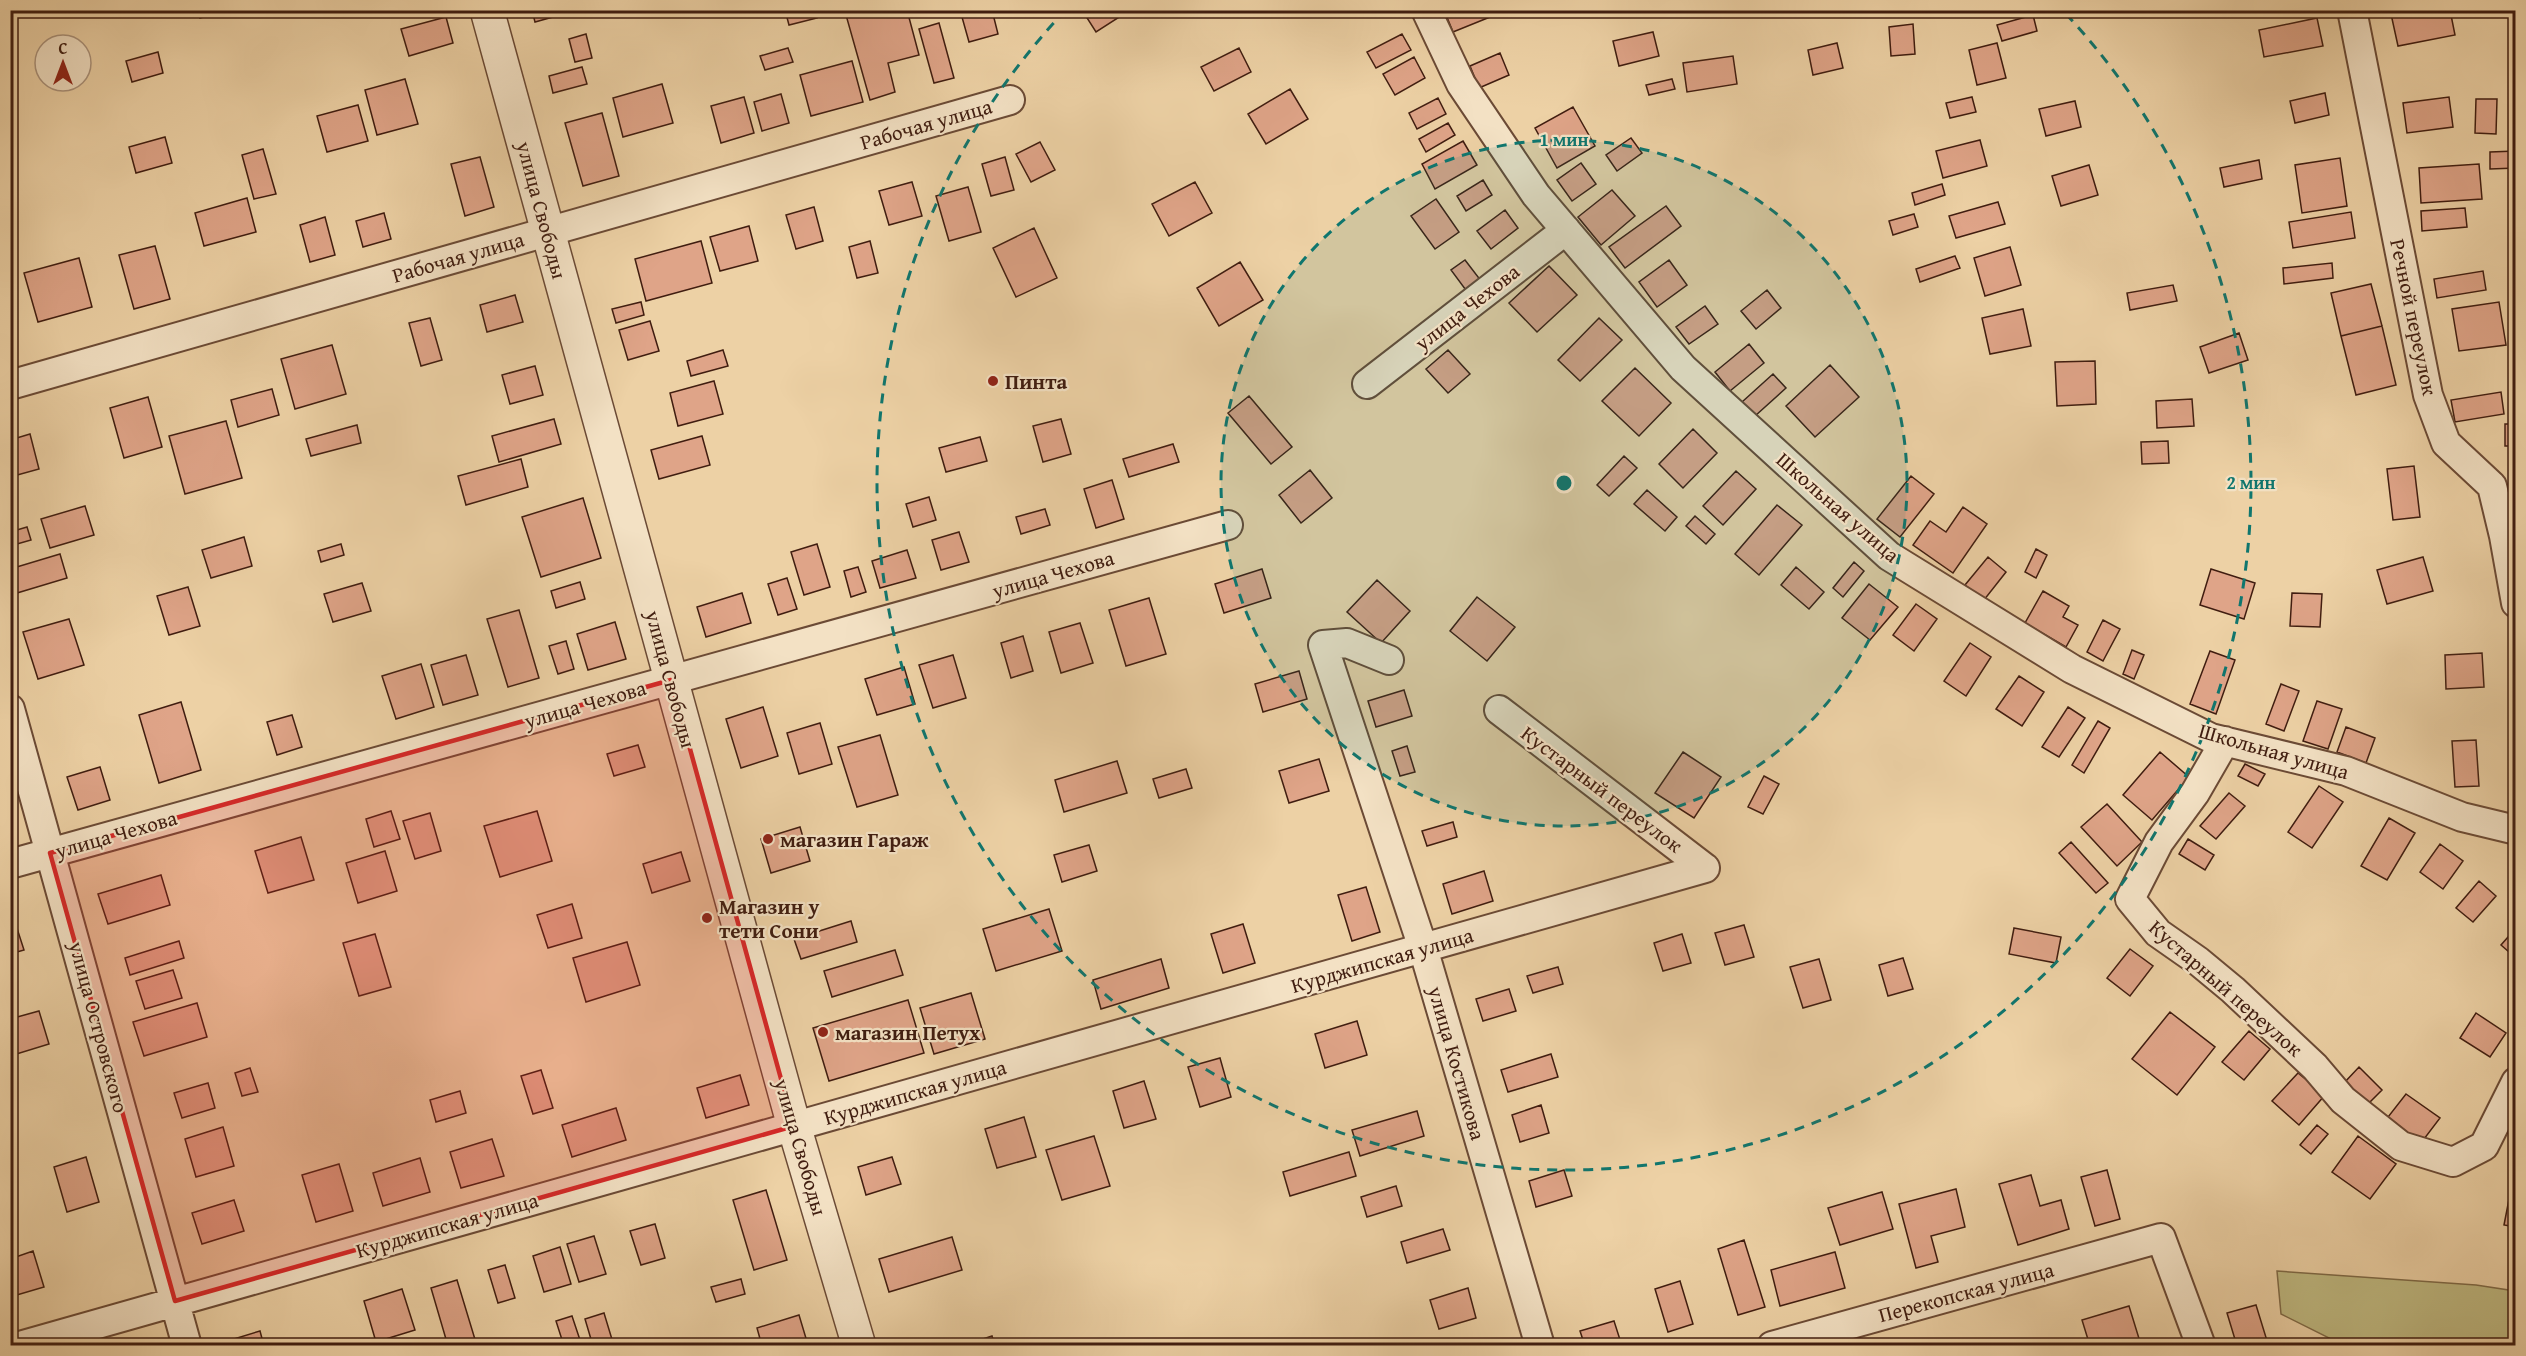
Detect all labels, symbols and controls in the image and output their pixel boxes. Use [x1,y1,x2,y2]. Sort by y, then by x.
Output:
north arrow [33,33,93,93]
text: С [58,36,68,60]
street label: Рабочая улица [856,90,996,158]
text: 1 мин [1539,126,1589,153]
street label: улица Свободы [508,137,575,283]
street label: Рабочая улица [388,223,528,291]
street label: Речной переулок [2382,236,2446,398]
street label: улица Чехова [1407,256,1526,359]
place label: Пинта [1005,366,1067,397]
marker: Пинта [986,374,1000,388]
street label: Школьная улица [1769,444,1907,570]
text: 2 мин [2226,469,2276,496]
centre of rings [1554,473,1574,493]
street label: улица Чехова [987,542,1118,606]
street label: улица Свободы [637,606,704,752]
street label: улица Чехова [519,672,650,736]
street label: Школьная улица [2195,715,2353,787]
street label: Кустарный переулок [1515,718,1689,860]
street label: улица Чехова [50,802,181,866]
place label: магазин Гараж [780,824,929,855]
marker: магазин Гараж [761,832,775,846]
place label: Магазин у тети Сони [719,891,819,946]
marker: Магазин у тети Сони [700,911,714,925]
street label: Кустарный переулок [2142,912,2310,1064]
street label: Курджипская улица [1287,919,1477,1001]
street label: улица Островского [61,937,137,1116]
street label: улица Костикова [1420,981,1494,1144]
place label: магазин Петух [835,1017,980,1048]
marker: магазин Петух [816,1025,830,1039]
street label: Курджипская улица [820,1051,1010,1133]
street label: улица Свободы [766,1074,835,1219]
street label: Курджипская улица [352,1184,542,1266]
street label: Перекопская улица [1875,1254,2057,1330]

